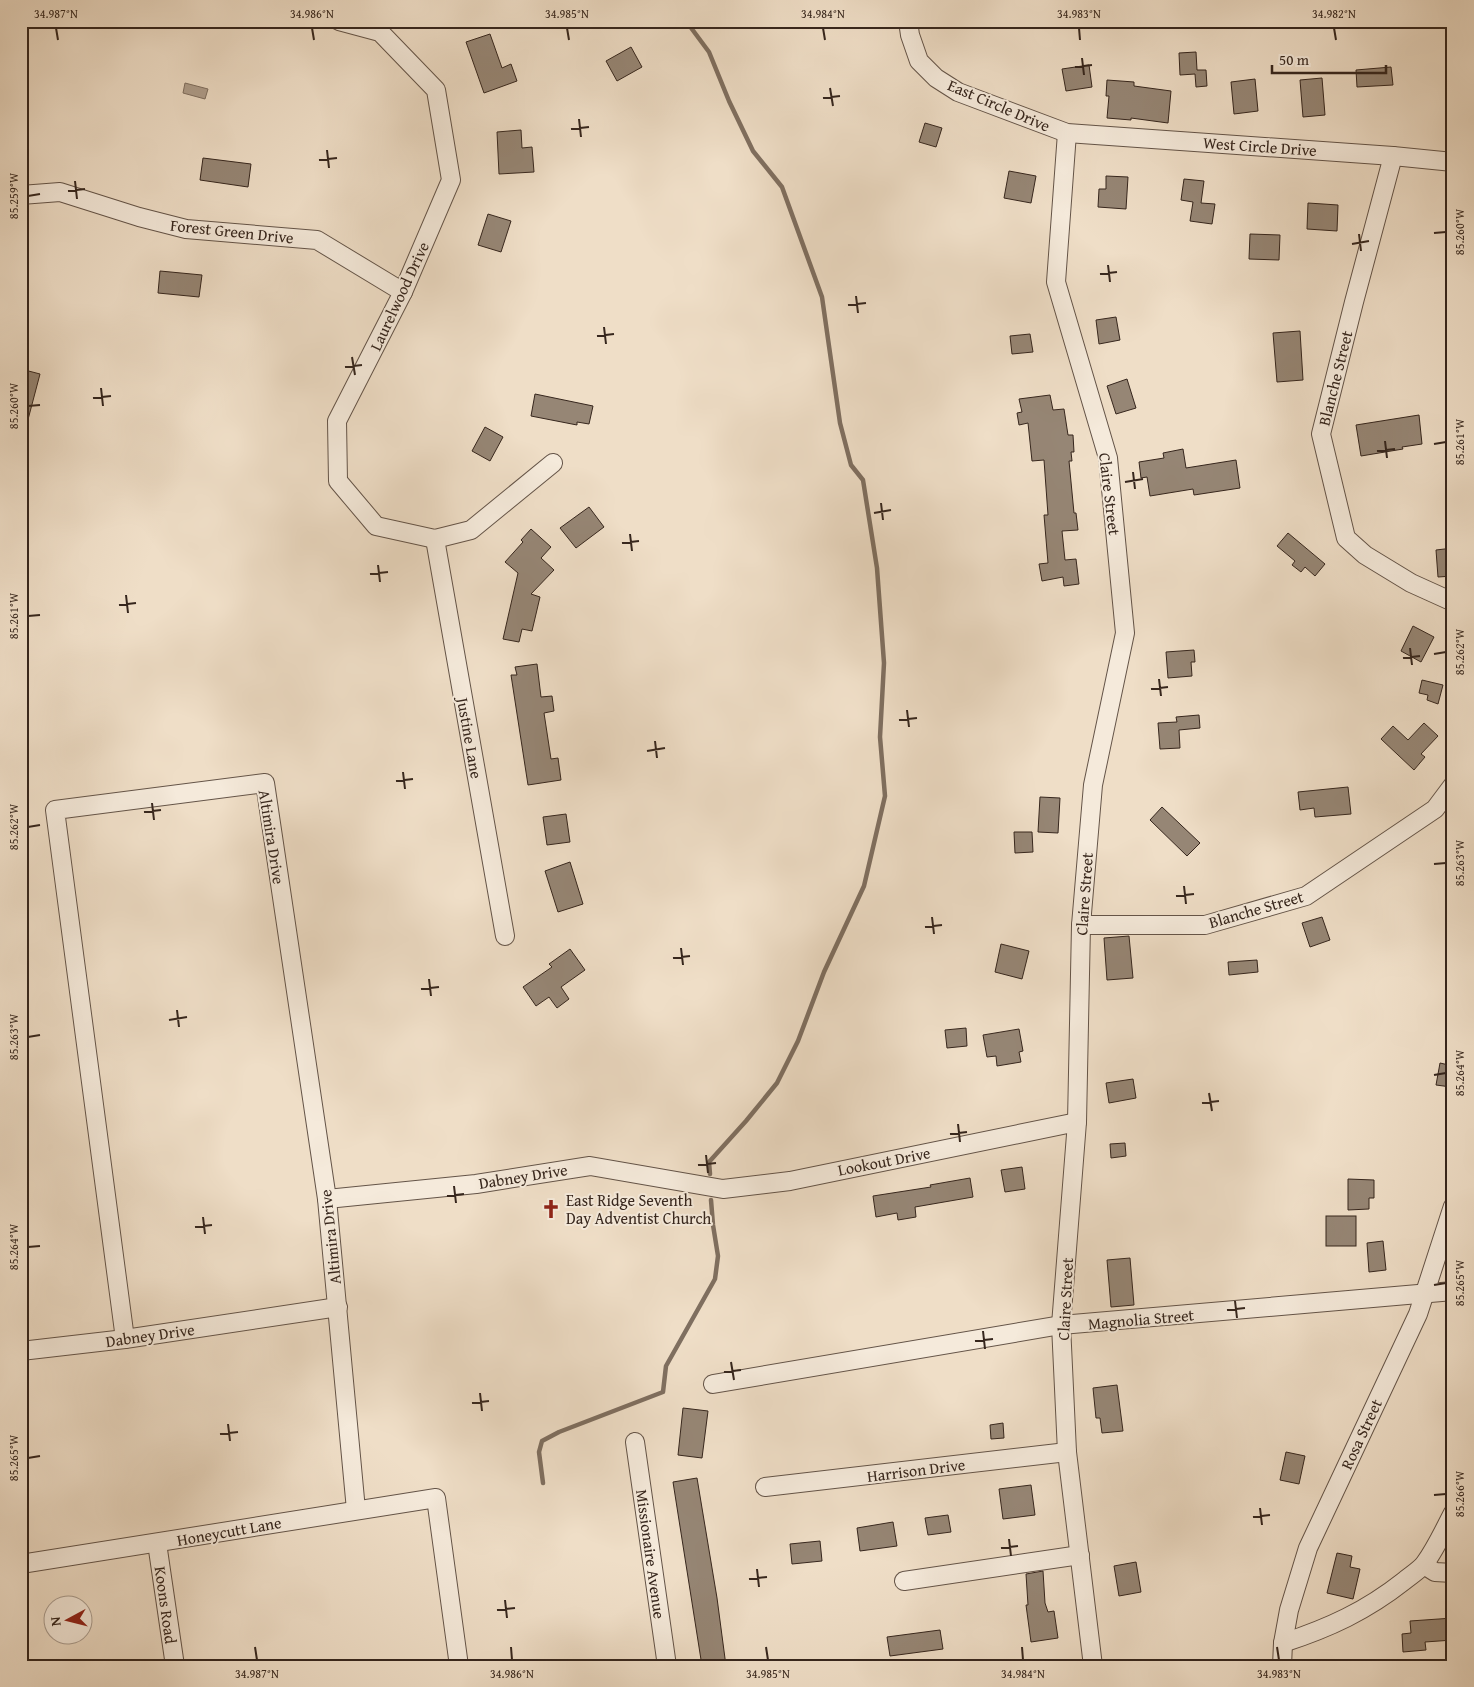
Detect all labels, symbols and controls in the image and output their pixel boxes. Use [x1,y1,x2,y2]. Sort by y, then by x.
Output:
text: 34.987°N [34,5,78,22]
text: 34.986°N [290,5,334,22]
text: 34.985°N [545,5,589,22]
text: 34.984°N [801,5,845,22]
text: 34.983°N [1057,5,1101,22]
text: 34.982°N [1312,5,1356,22]
scale bar [1272,42,1385,74]
text: 50 m [1279,49,1310,70]
street label: East Circle Drive [944,73,1054,137]
street label: West Circle Drive [1202,130,1318,162]
text: 85.259°W [5,172,22,219]
text: 85.260°W [1451,208,1468,255]
street label: Forest Green Drive [169,213,295,249]
street label: Laurelwood Drive [363,238,435,354]
street label: Blanche Street [1312,327,1359,428]
text: 85.260°W [5,382,22,429]
text: 85.261°W [1451,418,1468,465]
street label: Claire Street [1093,451,1127,537]
text: 85.261°W [5,592,22,639]
text: 85.262°W [1451,628,1468,675]
street label: Justine Lane [451,694,489,780]
street label: Altimira Drive [253,788,291,886]
text: 85.262°W [5,803,22,850]
text: 85.263°W [1451,839,1468,886]
street label: Claire Street [1069,851,1099,936]
street label: Blanche Street [1206,884,1306,934]
text: 85.263°W [5,1013,22,1060]
text: 85.264°W [1451,1049,1468,1096]
street label: Lookout Drive [836,1140,932,1182]
street label: Dabney Drive [477,1157,569,1195]
street label: Altimira Drive [313,1188,347,1286]
place label: East Ridge Seventh Day Adventist Church [566,1188,711,1230]
church icon: East Ridge Seventh Day Adventist Church [540,1198,562,1220]
text: 85.264°W [5,1223,22,1270]
street label: Claire Street [1051,1257,1079,1341]
text: 85.265°W [1451,1259,1468,1306]
street label: Magnolia Street [1087,1302,1195,1336]
street label: Dabney Drive [104,1317,196,1353]
street label: Rosa Street [1334,1394,1388,1473]
text: 85.265°W [5,1434,22,1481]
street label: Harrison Drive [866,1452,966,1488]
text: 85.266°W [1451,1470,1468,1517]
street label: Missionaire Avenue [630,1488,672,1620]
street label: Honeycutt Lane [175,1510,283,1552]
street label: Koons Road [149,1565,183,1646]
north arrow [42,1594,92,1644]
text: N [45,1615,66,1627]
text: 34.987°N [235,1665,279,1682]
text: 34.986°N [490,1665,534,1682]
text: 34.985°N [746,1665,790,1682]
text: 34.984°N [1001,1665,1045,1682]
text: 34.983°N [1257,1665,1301,1682]

